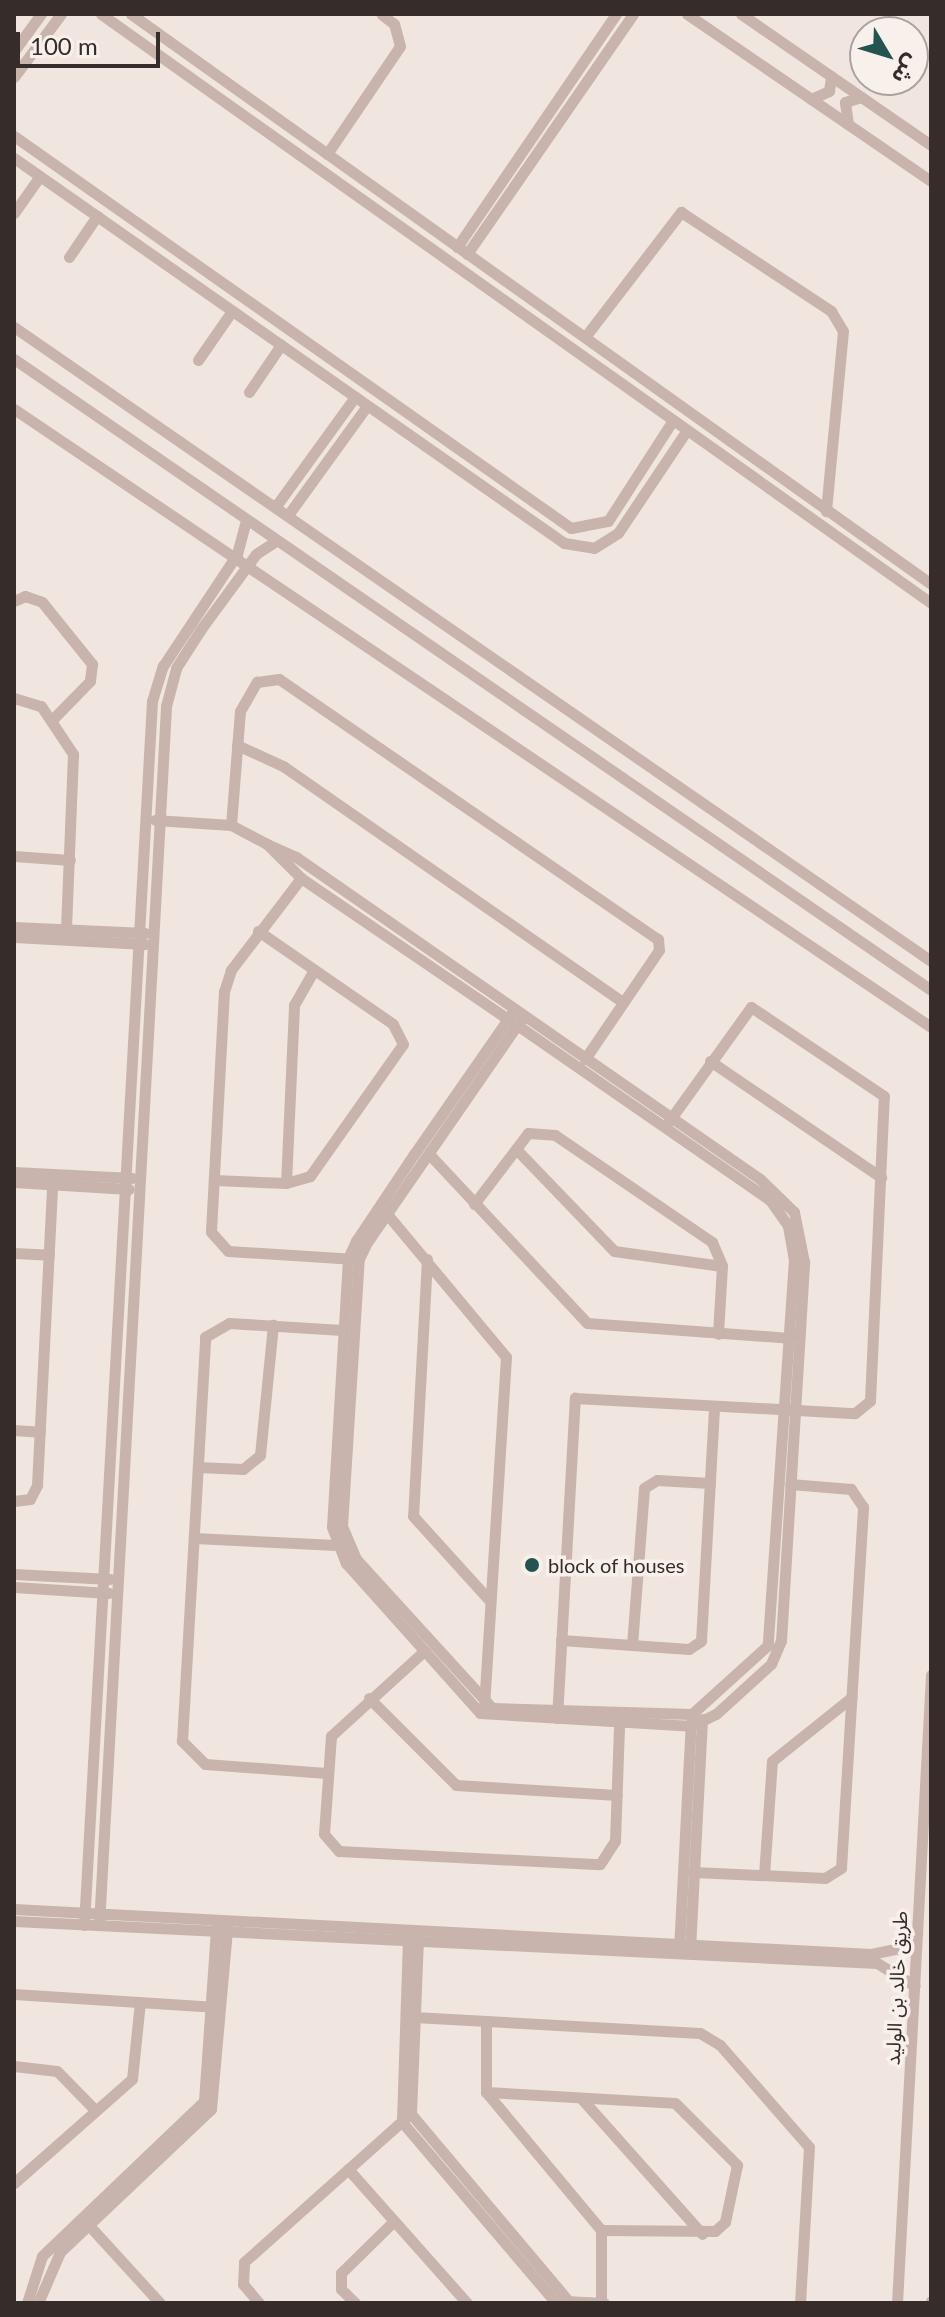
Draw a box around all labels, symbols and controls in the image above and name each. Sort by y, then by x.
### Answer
scale bar [20,16,164,66]
north arrow [849,16,929,96]
text: 100 m [30,31,98,60]
text: ش [887,50,927,90]
place label: block of houses [548,1553,685,1577]
marker: block of houses [523,1556,541,1574]
street label: طريق خالد بن الوليد [880,1910,912,2066]

